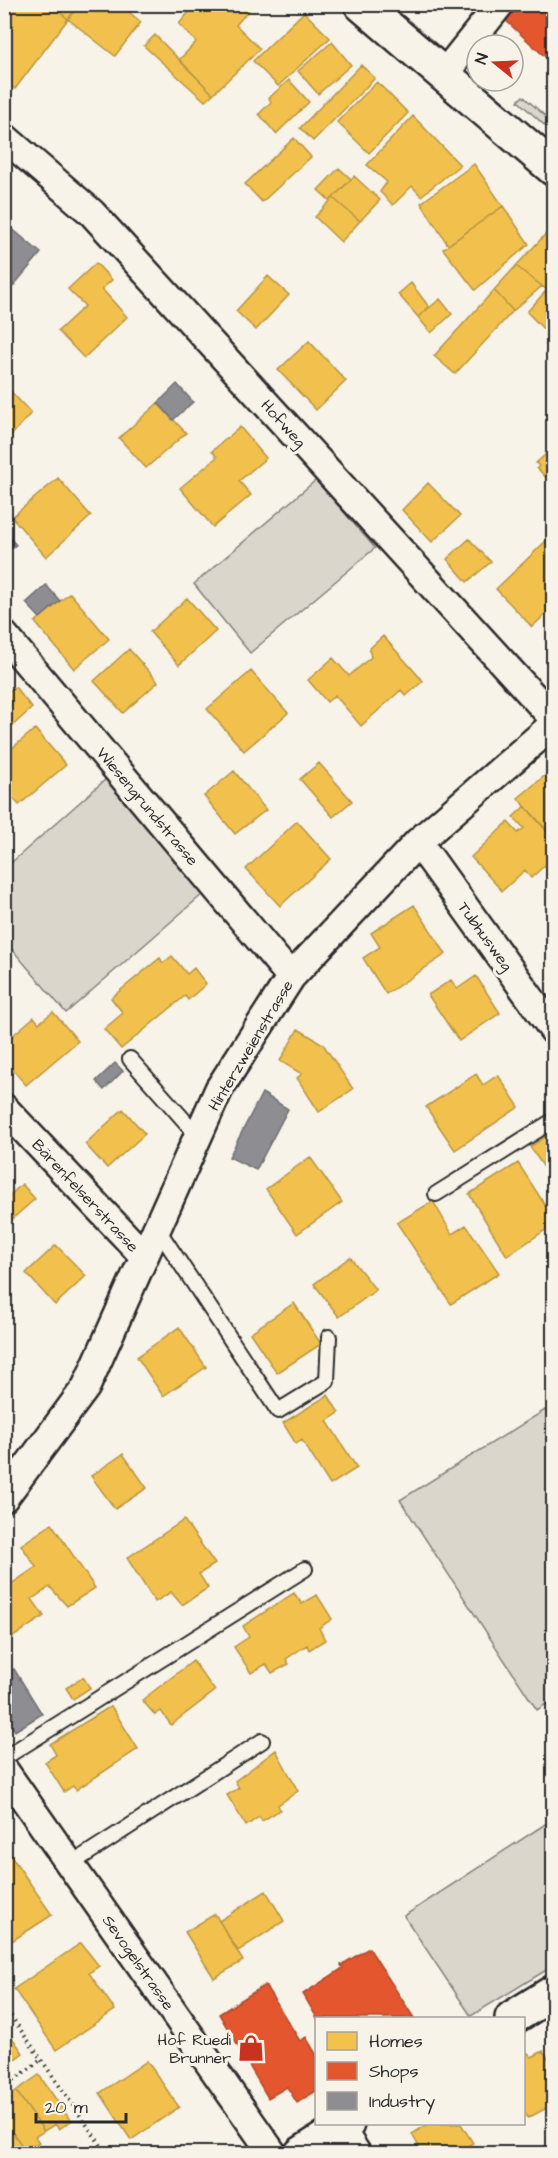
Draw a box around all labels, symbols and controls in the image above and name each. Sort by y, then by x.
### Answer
north arrow [465,33,525,93]
text: N [470,51,494,67]
street label: Hofweg [255,395,311,453]
street label: Wiesengrundstrasse [90,743,204,871]
street label: Tubhusweg [452,897,518,976]
street label: Hinterzweienstrasse [203,976,299,1115]
street label: Bärenfelserstrasse [27,1134,144,1257]
street label: Sevogelstrasse [96,1910,179,2016]
legend [315,2017,525,2125]
place label: Hof Ruedi Brunner [158,2029,232,2069]
text: Homes [369,2029,423,2054]
shop icon: Hof Ruedi Brunner [236,2033,266,2063]
text: Shops [369,2059,419,2084]
scale bar [36,2086,126,2124]
text: Industry [369,2089,435,2115]
text: 20 m [45,2095,88,2120]

